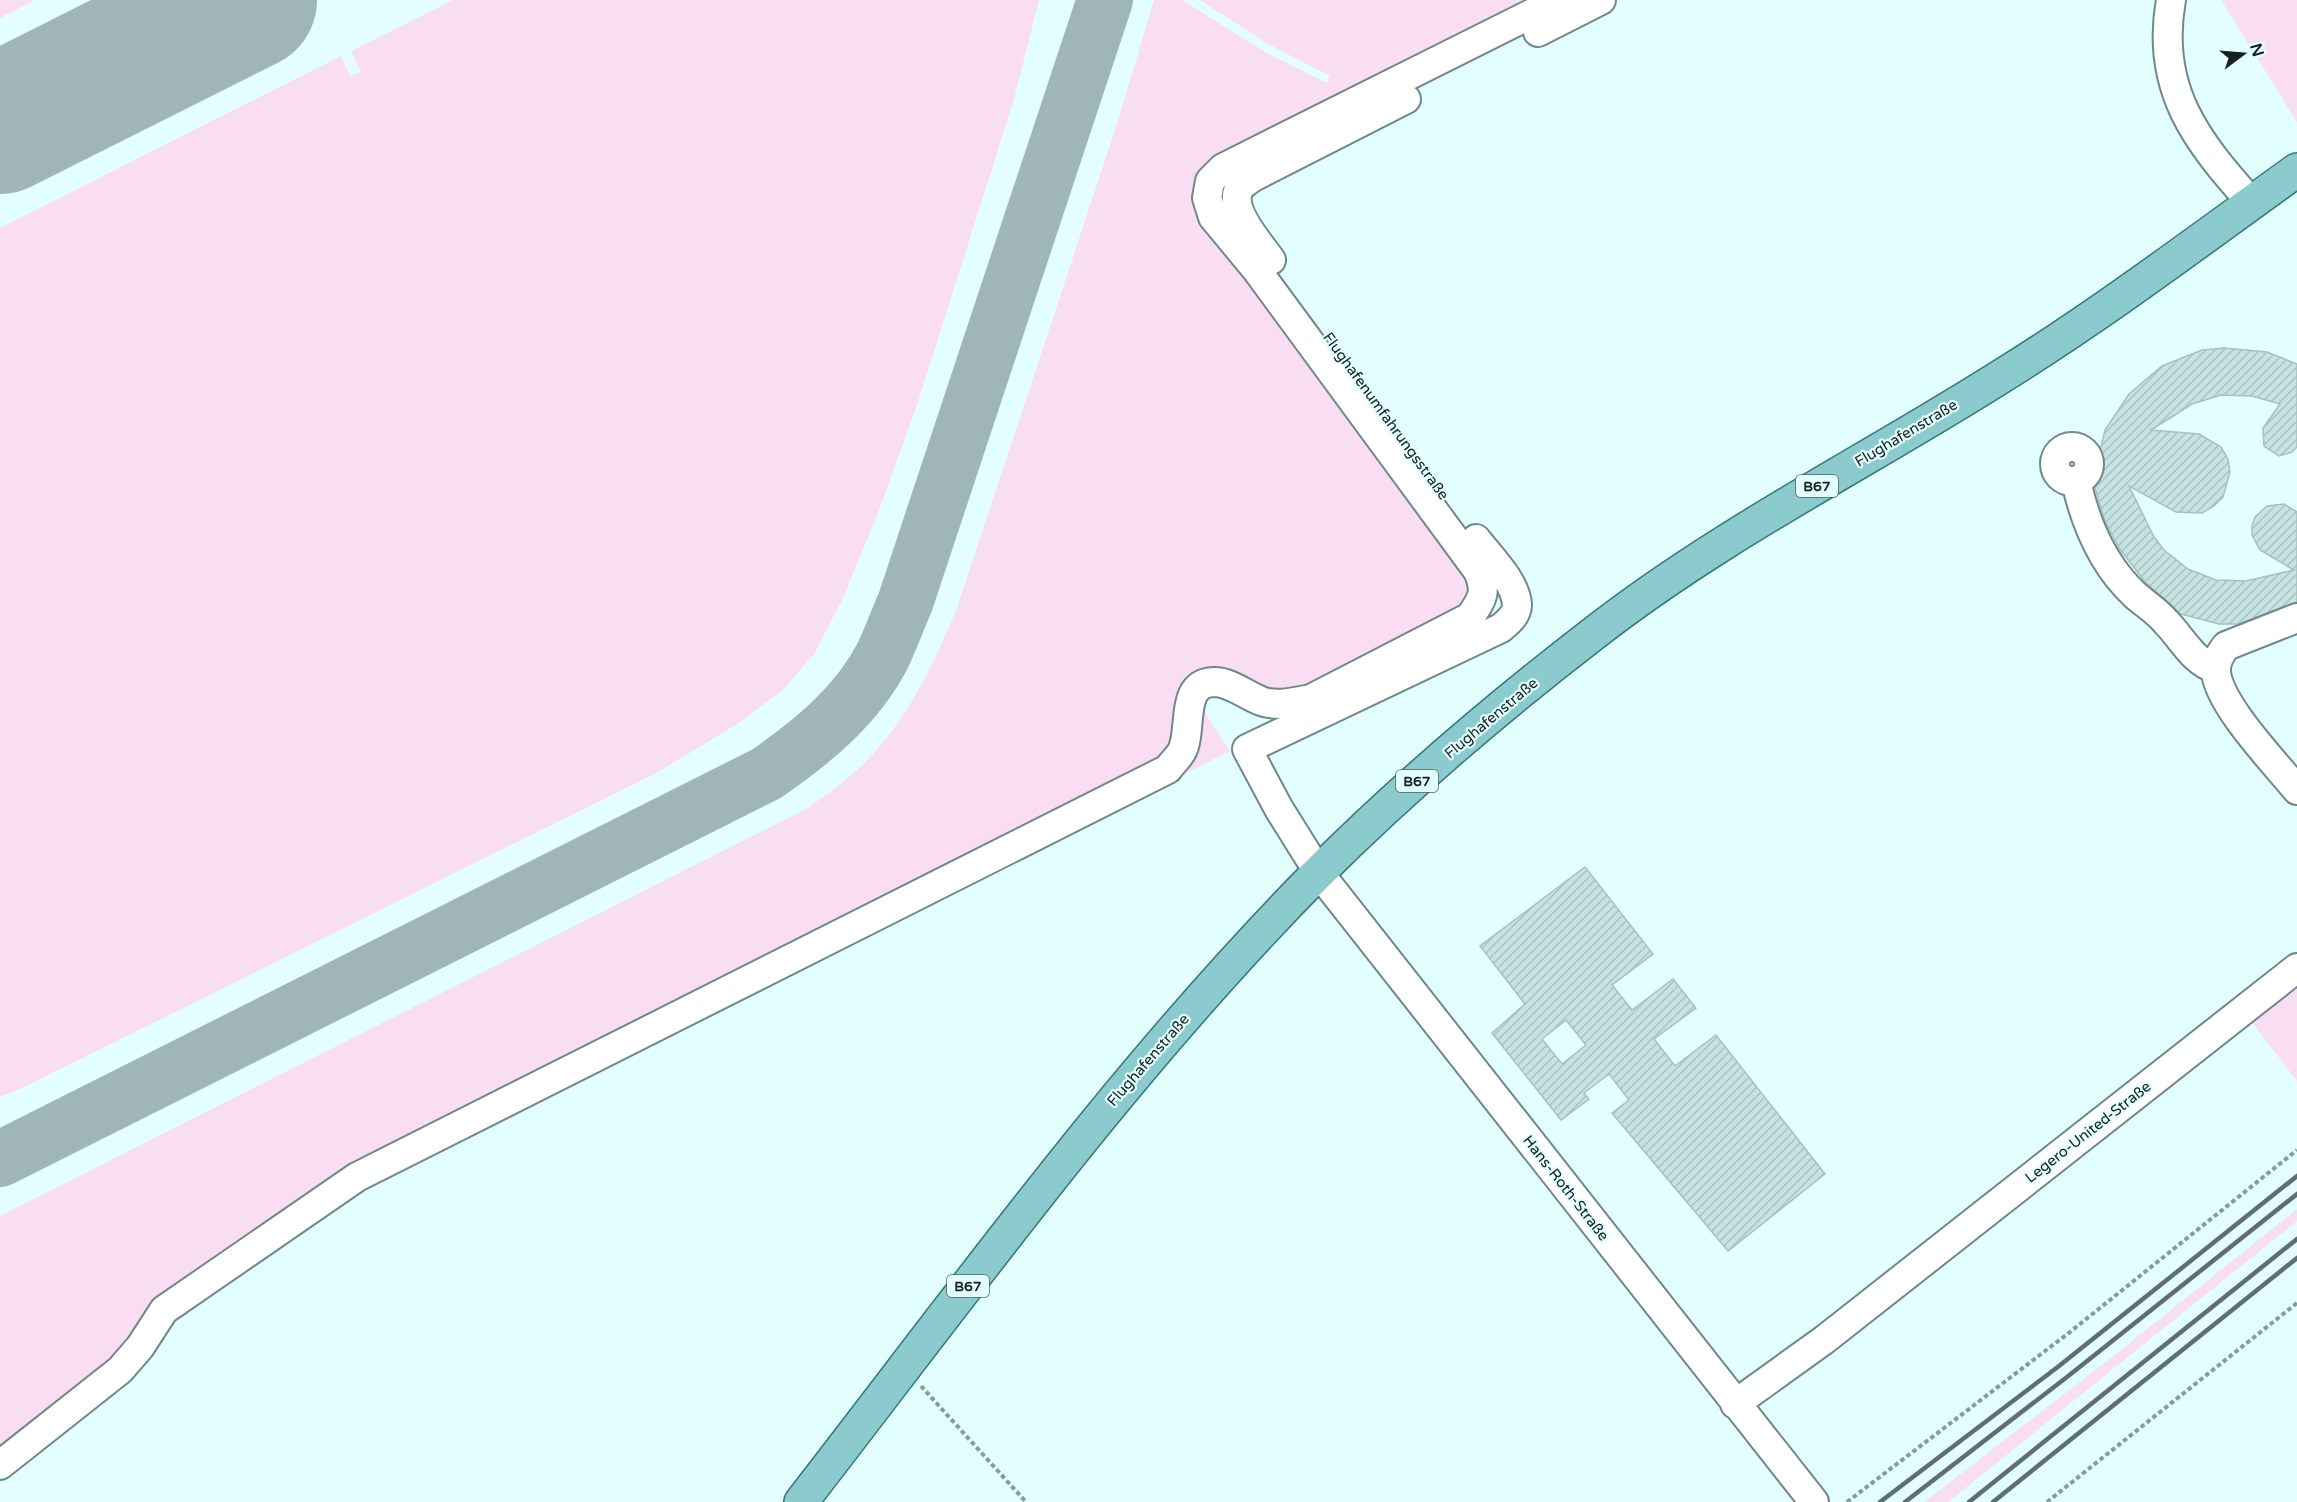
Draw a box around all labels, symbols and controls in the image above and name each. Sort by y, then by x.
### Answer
north arrow [2213,24,2273,84]
text: N [2245,41,2268,59]
street label: Flughafenumfahrungsstraße [1319,329,1453,503]
street label: Flughafenstraße [1852,395,1960,471]
road number: B67 [1796,475,1838,497]
street label: Flughafenstraße [1441,674,1541,762]
road number: B67 [1396,770,1438,792]
street label: Flughafenstraße [1103,1010,1193,1110]
street label: Legero-United-Straße [2021,1077,2155,1187]
street label: Hans-Roth-Straße [1519,1132,1613,1244]
road number: B67 [947,1275,989,1297]

